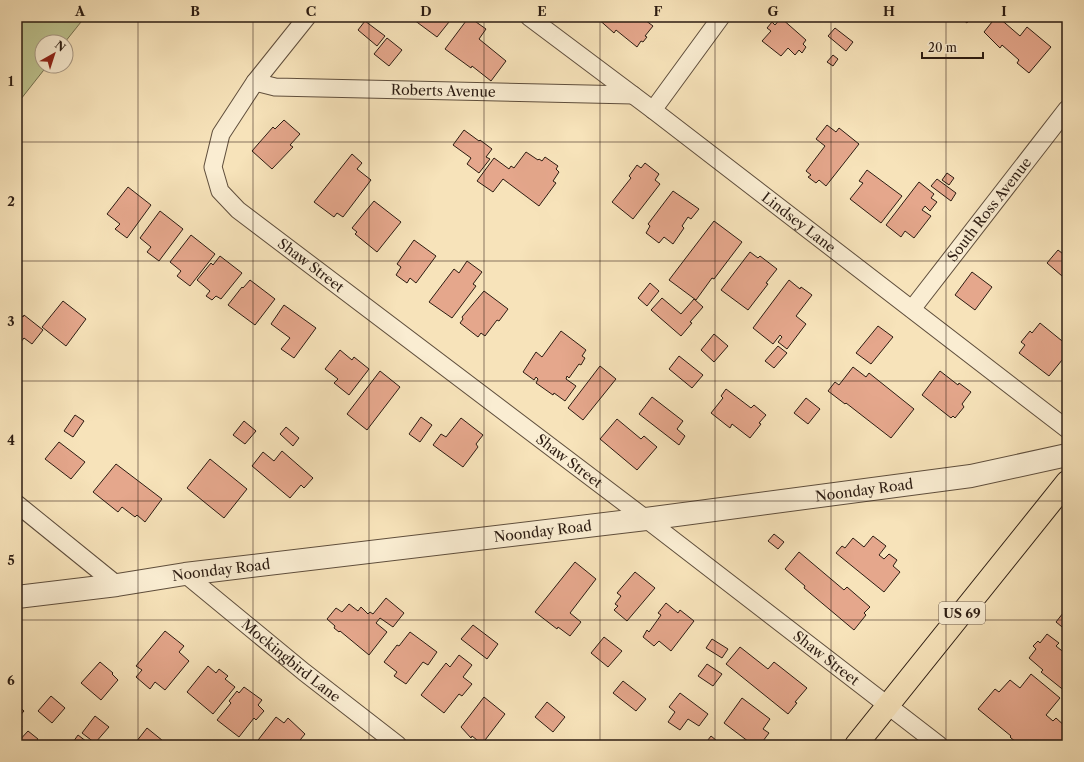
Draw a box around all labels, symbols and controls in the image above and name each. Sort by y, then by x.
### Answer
text: A [74,3,86,19]
text: B [190,3,200,19]
text: C [306,3,316,19]
text: D [420,3,432,19]
text: E [537,3,547,19]
text: F [654,3,663,19]
text: G [767,3,779,19]
text: H [883,3,895,19]
text: I [1001,3,1007,19]
north arrow [34,34,74,74]
scale bar [922,34,983,60]
text: N [52,38,69,55]
text: 20 m [928,40,957,55]
text: 1 [8,73,14,89]
street label: Roberts Avenue [391,81,496,101]
street label: South Ross Avenue [943,154,1035,265]
street label: Lindsey Lane [758,188,839,257]
text: 2 [7,193,15,209]
street label: Shaw Street [274,234,348,296]
text: 3 [7,313,15,329]
street label: Shaw Street [532,430,606,492]
text: 4 [7,432,15,448]
street label: Noonday Road [814,475,915,506]
street label: Noonday Road [493,516,593,546]
text: 5 [7,552,15,568]
street label: Noonday Road [171,555,272,585]
road number: US 69 [939,602,985,624]
street label: Mockingbird Lane [238,615,344,706]
street label: Shaw Street [790,627,863,689]
text: 6 [7,672,15,688]

